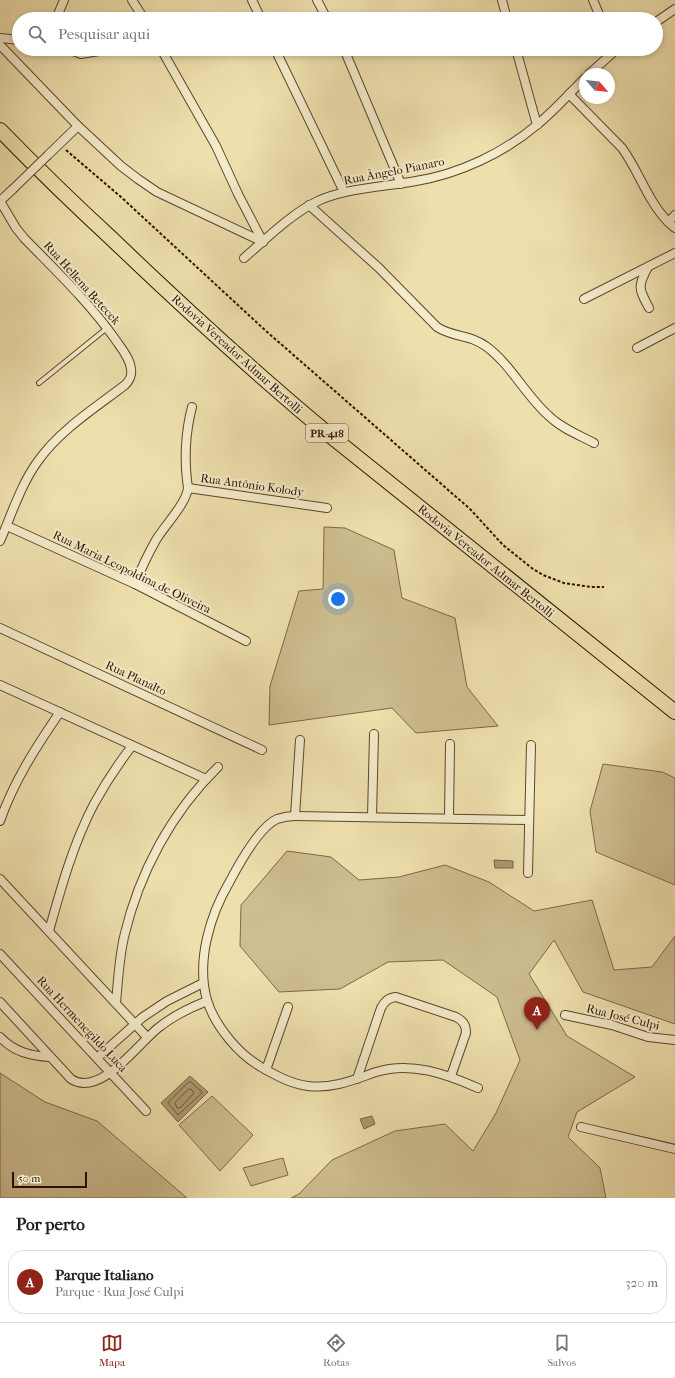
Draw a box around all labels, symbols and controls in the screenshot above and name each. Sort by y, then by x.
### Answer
search box [12,12,663,56]
icon: search [26,23,48,45]
text: Pesquisar aqui [58,25,150,43]
north arrow [579,68,615,104]
street label: Rua Ângelo Pianaro [342,153,446,188]
street label: Rua Hellena Betecek [41,238,124,328]
street label: Rodovia Vereador Admar Bertolli [169,291,306,417]
road number: PR-418 [306,424,348,442]
street label: Rua Antônio Kolody [200,471,305,499]
street label: Rodovia Vereador Admar Bertolli [415,502,557,621]
street label: Rua Maria Leopoldina de Oliveira [51,528,214,617]
your location [328,589,348,609]
street label: Rua Planalto [103,658,169,698]
street label: Rua Hermenegildo Luca [34,973,130,1075]
pin: A [524,997,550,1030]
street label: Rua José Culpi [585,1001,661,1033]
scale bar [12,1170,87,1189]
text: 50 m [18,1172,40,1185]
text: Por perto [16,1214,85,1234]
text: Parque Italiano [55,1266,154,1284]
text: A [26,1275,34,1290]
text: 320 m [625,1275,658,1290]
text: Parque · Rua José Culpi [55,1284,184,1299]
tab: Mapa [99,1332,125,1369]
tab: Rotas [323,1332,350,1369]
tab: Salvos [547,1332,576,1369]

